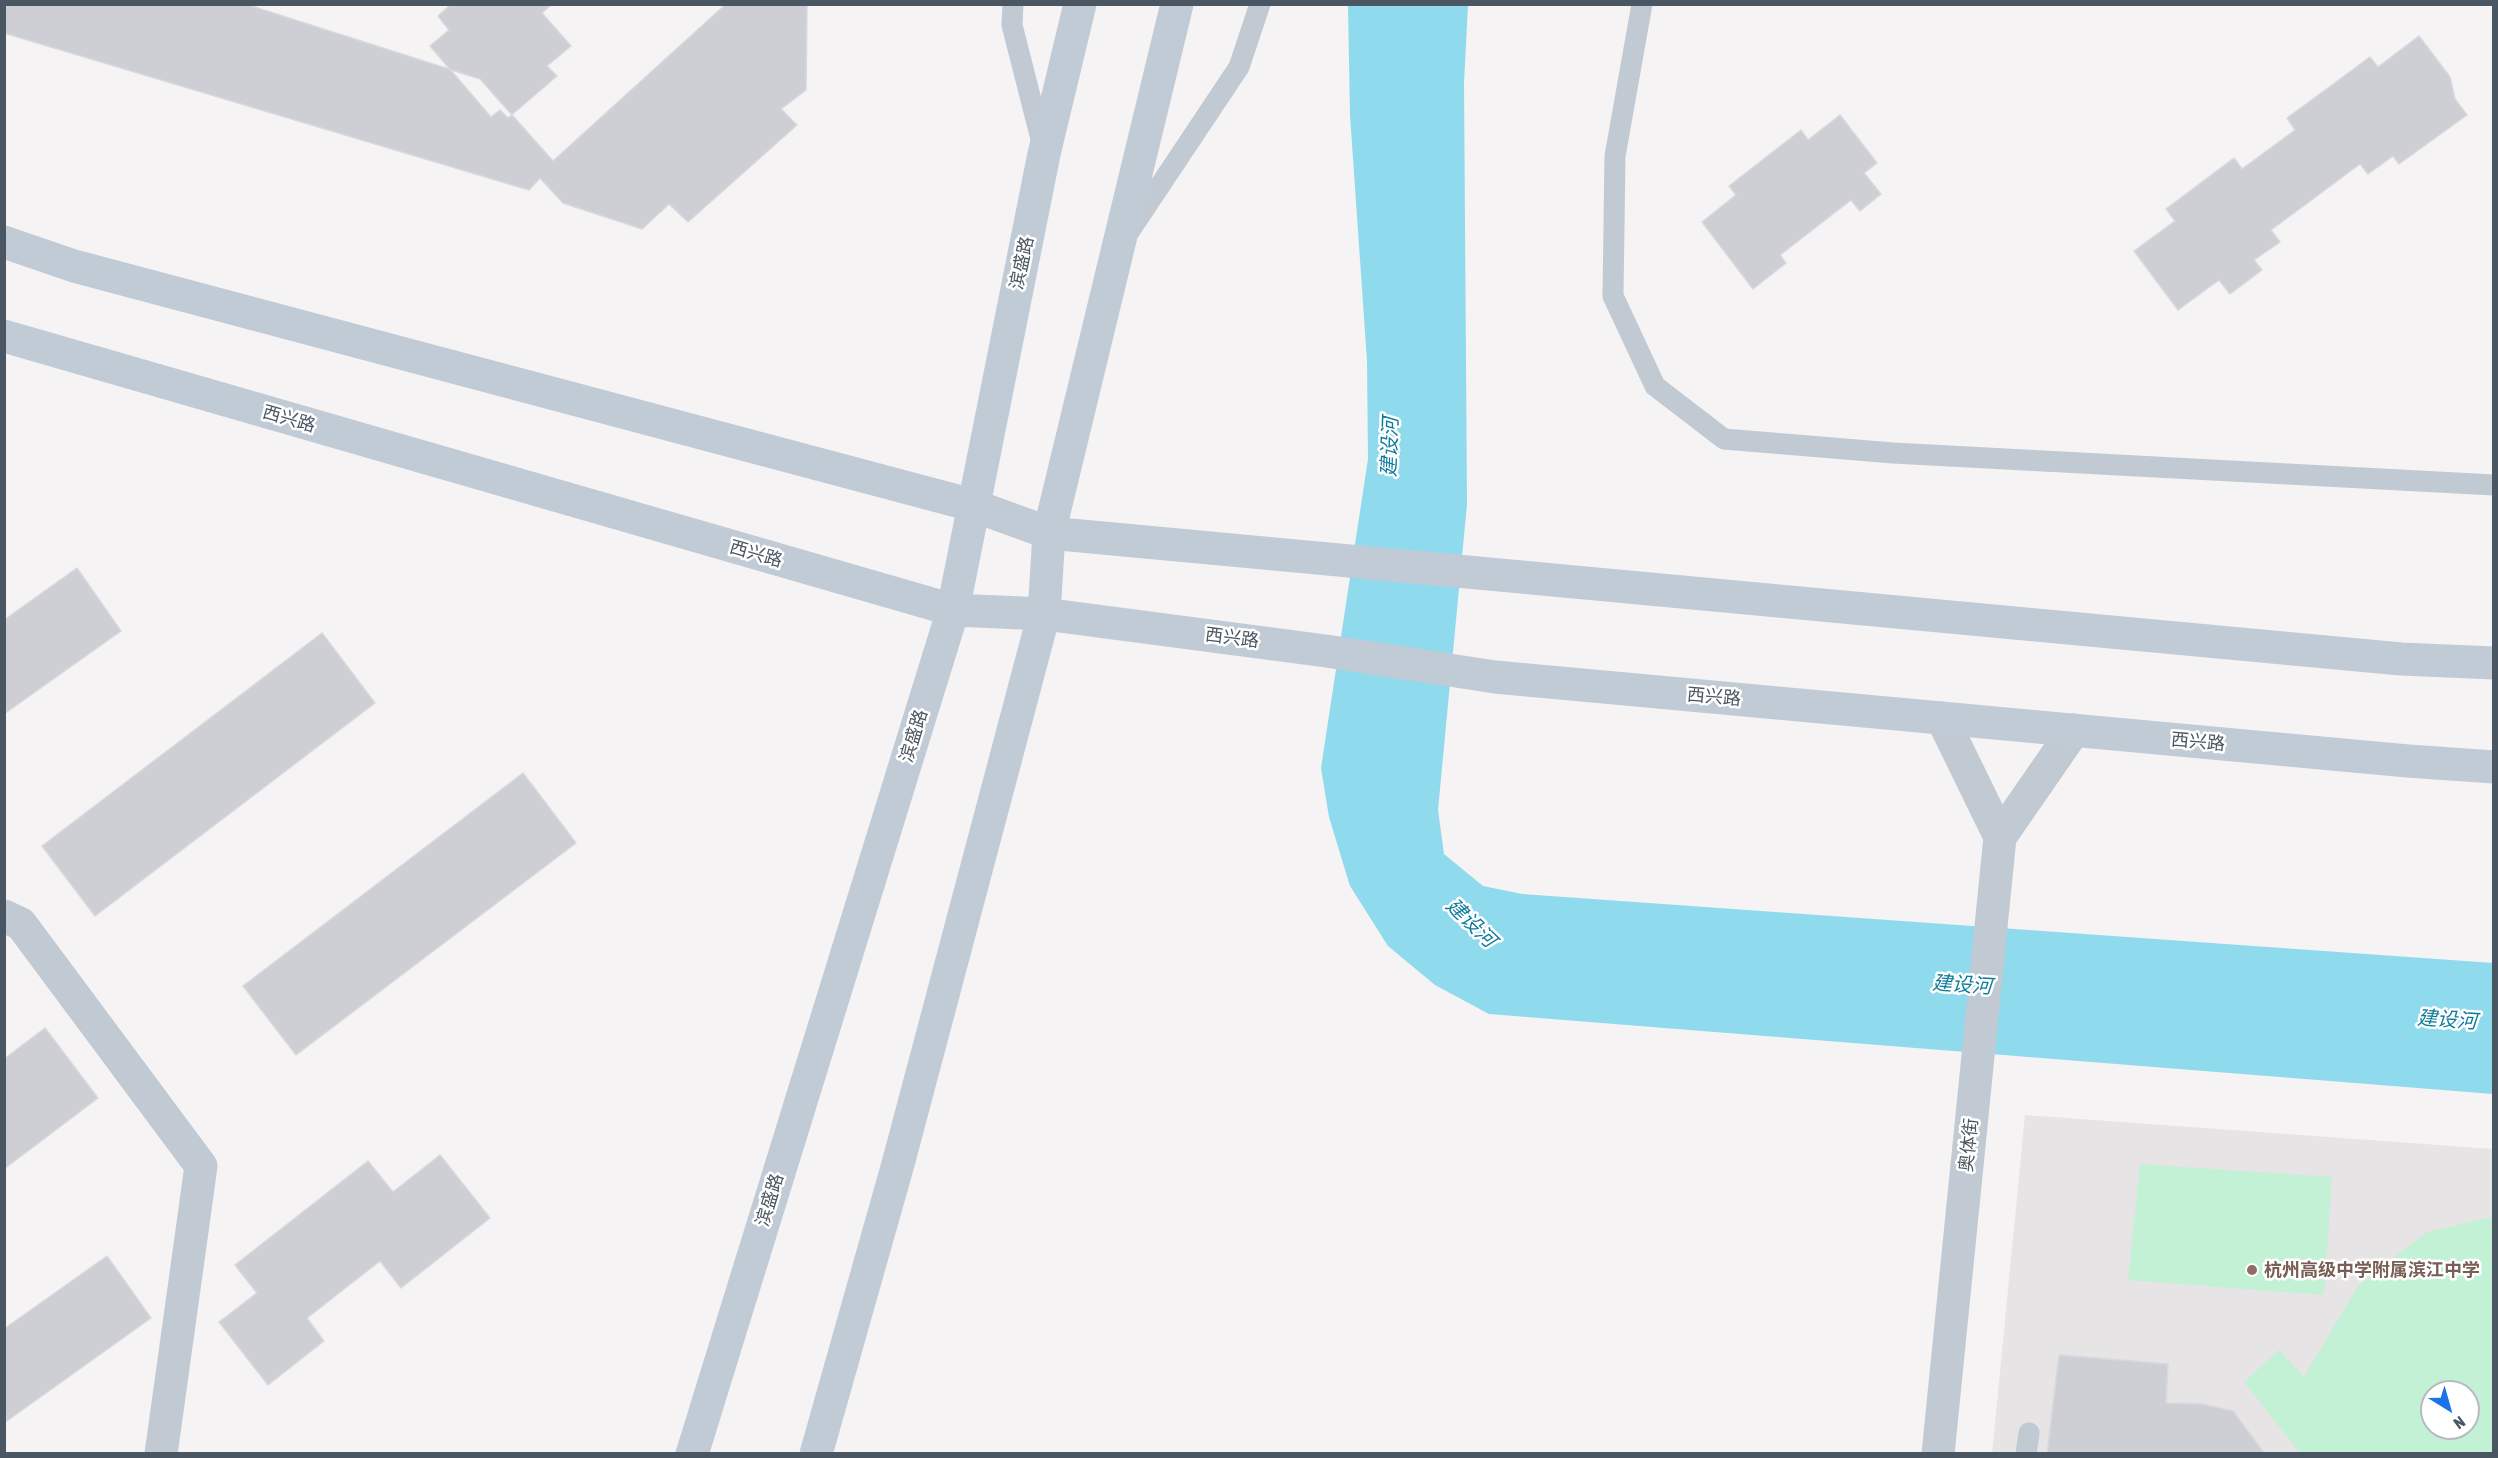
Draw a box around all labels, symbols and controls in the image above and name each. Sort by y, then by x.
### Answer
street label: 滨盛路 [1006,234,1038,292]
street label: 西兴路 [260,401,318,437]
water label: 建设河 [1377,417,1403,477]
street label: 西兴路 [727,536,785,572]
street label: 西兴路 [1204,624,1260,652]
street label: 西兴路 [1686,684,1742,710]
street label: 滨盛路 [896,707,932,765]
street label: 西兴路 [2170,729,2226,755]
water label: 建设河 [1441,894,1501,952]
water label: 建设河 [1931,971,1993,999]
water label: 建设河 [2416,1006,2478,1034]
street label: 奥体街 [1955,1117,1983,1173]
street label: 滨盛路 [752,1171,788,1229]
place label: 杭州高级中学附属滨江中学 [2264,1259,2480,1281]
marker: 杭州高级中学附属滨江中学 [2245,1263,2259,1277]
north arrow [2420,1380,2480,1440]
text: N [2450,1413,2469,1433]

